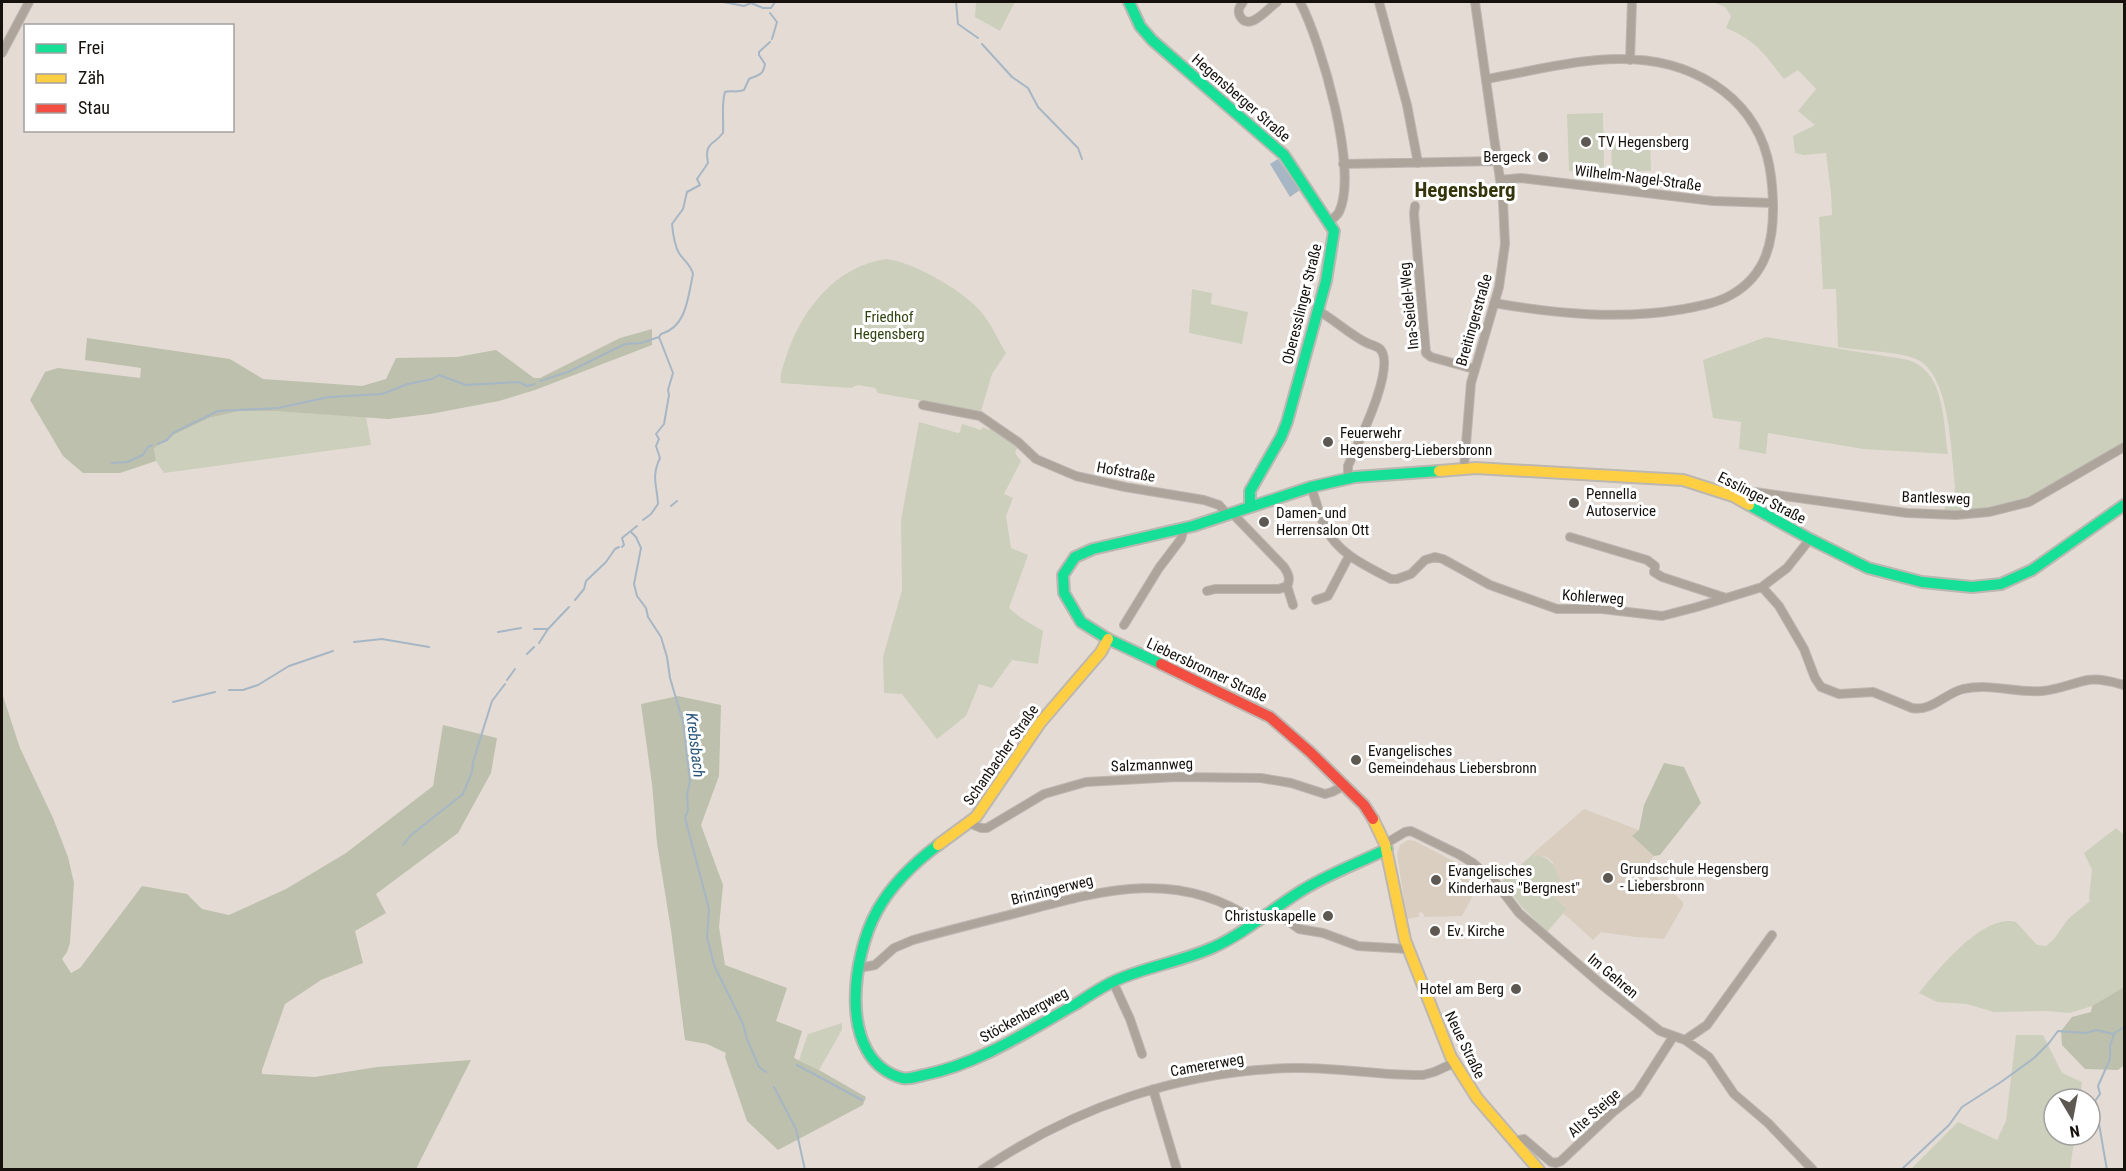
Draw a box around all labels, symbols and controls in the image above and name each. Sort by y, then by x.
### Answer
legend [24,24,234,132]
text: Frei [78,37,104,58]
street label: Hegensberger Straße [1188,50,1294,146]
text: Zäh [78,67,105,88]
text: Stau [78,97,110,118]
place label: TV Hegensberg [1598,133,1689,151]
marker: TV Hegensberg [1579,135,1593,149]
place label: Bergeck [1483,148,1531,166]
marker: Bergeck [1536,150,1550,164]
street label: Wilhelm-Nagel-Straße [1574,161,1702,195]
district label: Hegensberg [1414,178,1516,202]
street label: Oberesslinger Straße [1278,242,1326,366]
street label: Ina-Seidel-Weg [1395,262,1423,350]
street label: Breitingerstraße [1452,272,1496,368]
park label: Friedhof Hegensberg [853,308,925,343]
place label: Feuerwehr Hegensberg-Liebersbronn [1340,424,1492,459]
marker: Feuerwehr Hegensberg-Liebersbronn [1321,435,1335,449]
street label: Hofstraße [1095,458,1157,486]
street label: Esslinger Straße [1715,468,1809,528]
place label: Pennella Autoservice [1586,485,1656,520]
street label: Bantlesweg [1901,488,1971,508]
marker: Pennella Autoservice [1567,496,1581,510]
place label: Damen- und Herrensalon Ott [1276,504,1369,539]
marker: Damen- und Herrensalon Ott [1257,515,1271,529]
street label: Kohlerweg [1561,586,1625,608]
street label: Liebersbronner Straße [1144,634,1270,706]
street label: Schanbacher Straße [960,701,1042,809]
water label: Krebsbach [682,712,709,778]
place label: Evangelisches Gemeindehaus Liebersbronn [1368,742,1537,777]
marker: Evangelisches Gemeindehaus Liebersbronn [1349,753,1363,767]
street label: Salzmannweg [1111,755,1193,775]
place label: Grundschule Hegensberg - Liebersbronn [1620,860,1769,895]
place label: Evangelisches Kinderhaus "Bergnest" [1448,862,1580,897]
street label: Brinzingerweg [1009,871,1095,909]
marker: Grundschule Hegensberg - Liebersbronn [1601,871,1615,885]
marker: Evangelisches Kinderhaus "Bergnest" [1429,873,1443,887]
place label: Christuskapelle [1225,907,1316,925]
marker: Christuskapelle [1321,909,1335,923]
place label: Ev. Kirche [1447,922,1505,940]
marker: Ev. Kirche [1428,924,1442,938]
street label: Im Gehren [1584,950,1642,1002]
place label: Hotel am Berg [1420,980,1504,998]
marker: Hotel am Berg [1509,982,1523,996]
street label: Stöckenbergweg [977,983,1071,1047]
street label: Neue Straße [1441,1008,1489,1082]
street label: Camererweg [1169,1050,1245,1080]
street label: Alte Steige [1564,1085,1624,1141]
north arrow [2042,1087,2102,1147]
text: N [2068,1121,2081,1141]

